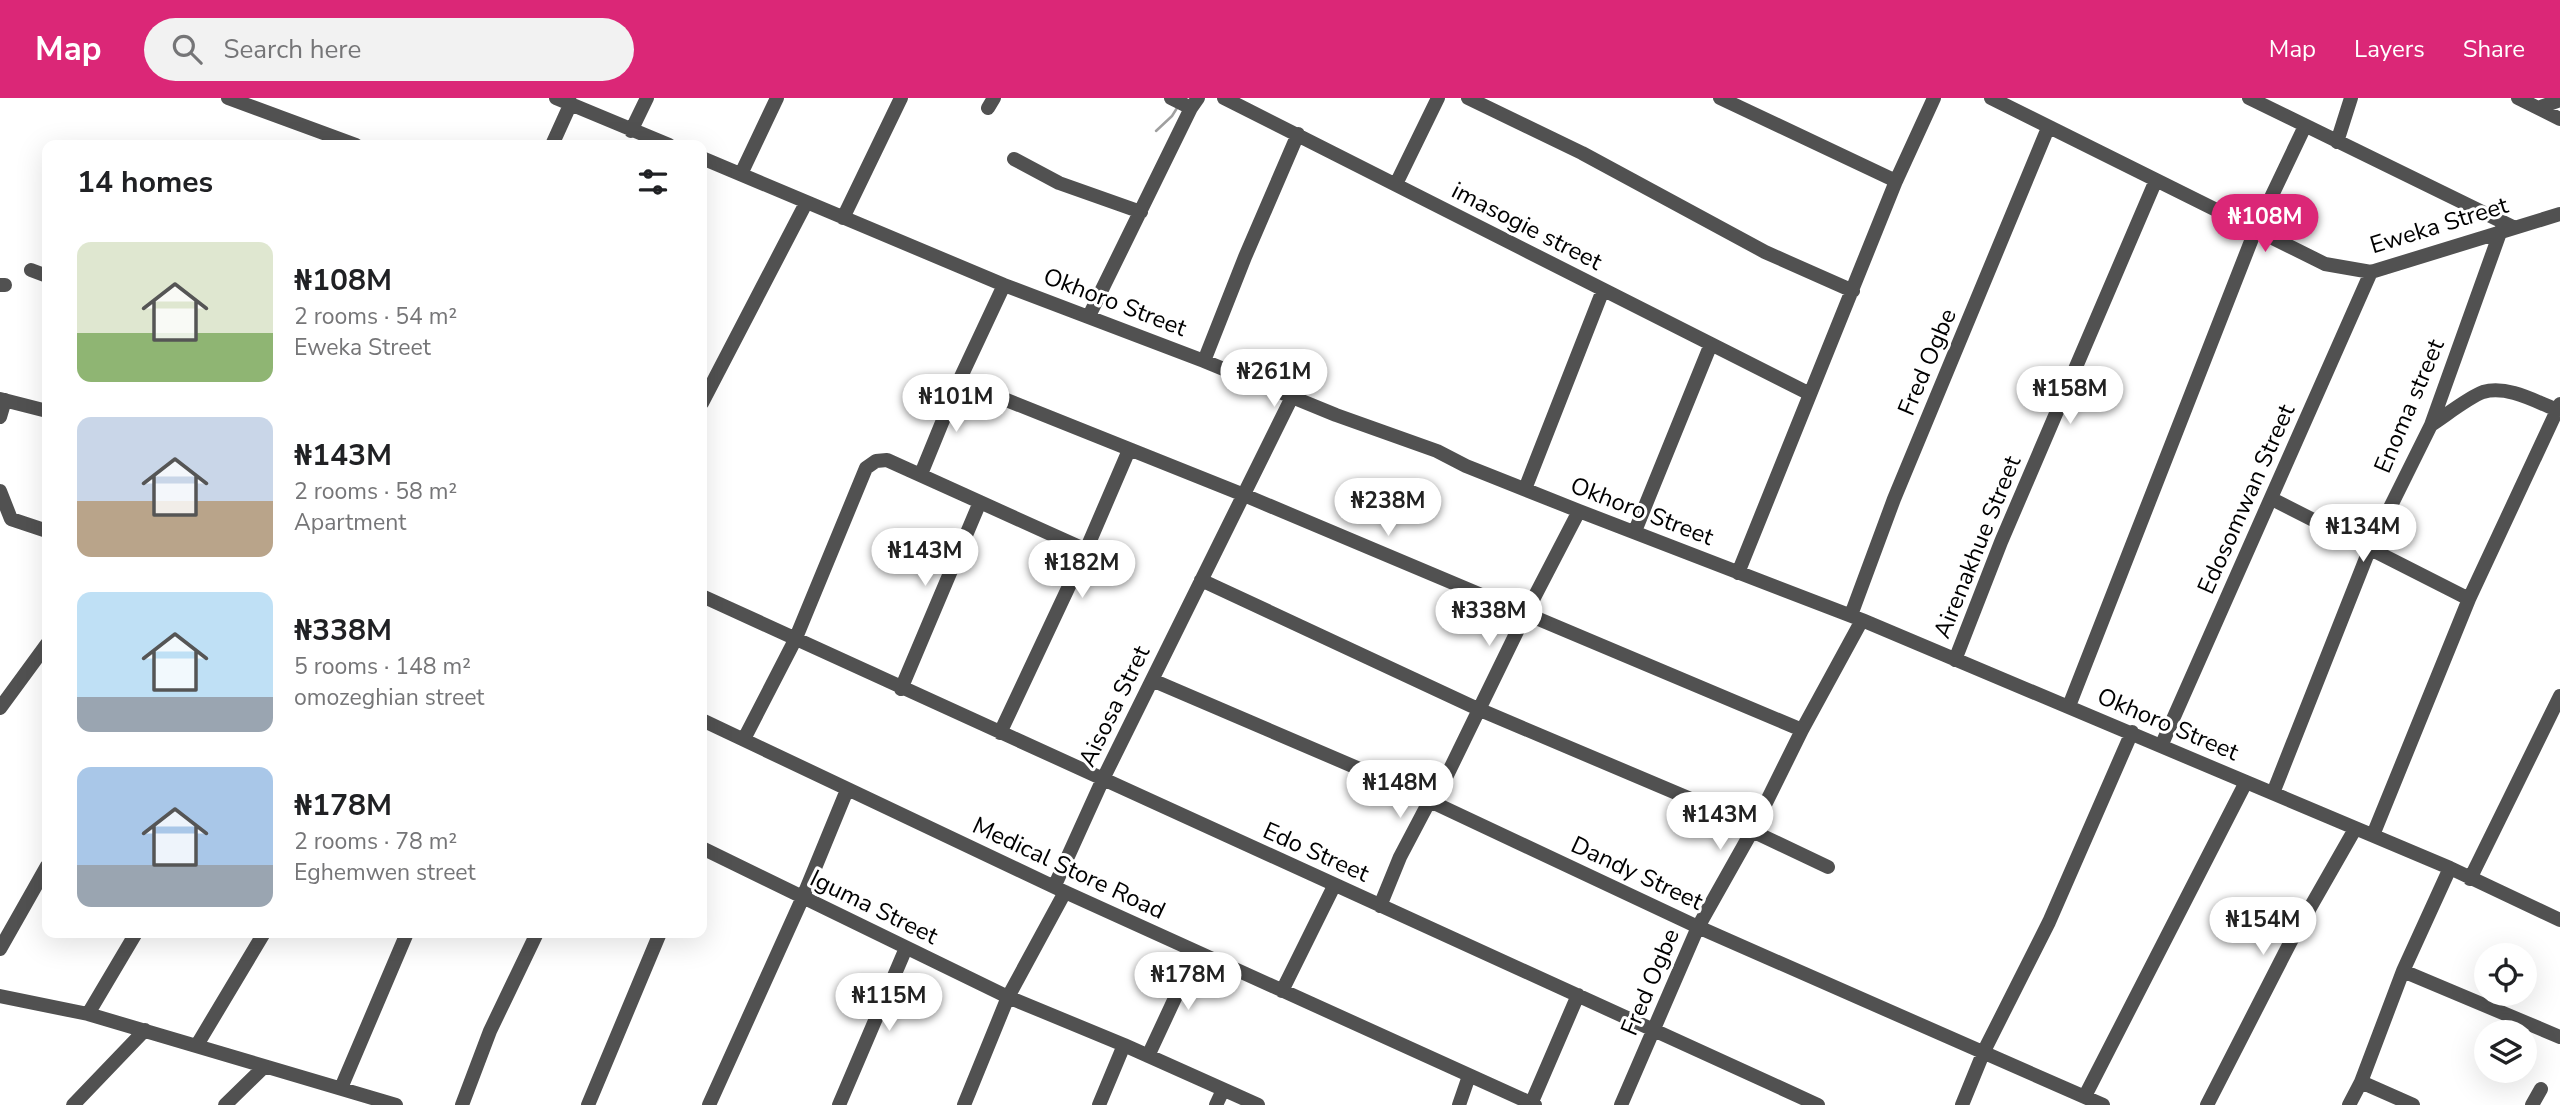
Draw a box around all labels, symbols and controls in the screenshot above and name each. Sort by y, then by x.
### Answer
search box [144,18,634,81]
text: Map [35,27,102,72]
icon: search [168,30,206,68]
text: Search here [224,32,361,67]
text: Map [2269,33,2316,65]
text: Layers [2354,33,2425,65]
text: Share [2463,33,2525,65]
text: 14 homes [77,162,213,203]
icon: filters [634,163,672,201]
street label: imasogie street [1446,174,1608,278]
street label: Eweka Street [2366,189,2513,261]
pin: ₦108M [2216,194,2314,254]
text: ₦108M [2227,201,2303,232]
text: ₦108M [294,260,392,301]
street label: Okhoro Street [1039,260,1192,344]
icon: home [133,270,217,354]
text: 2 rooms · 54 m² [294,301,457,332]
street label: Fred Ogbe [1890,304,1964,420]
text: Eweka Street [294,332,431,363]
street label: Enoma street [2366,334,2452,478]
pin: ₦261M [1225,350,1323,409]
text: ₦261M [1236,356,1312,387]
pin: ₦158M [2021,366,2119,426]
text: ₦158M [2032,373,2108,404]
pin: ₦101M [907,374,1005,434]
text: ₦101M [918,381,994,412]
street label: Edosomwan Street [2190,399,2302,599]
text: ₦143M [294,435,392,476]
icon: home [133,445,217,529]
street label: Airenakhue Street [1926,450,2028,643]
street label: Okhoro Street [1566,469,1719,553]
text: 2 rooms · 58 m² [294,476,457,507]
pin: ₦238M [1339,478,1437,538]
text: ₦238M [1350,485,1426,516]
pin: ₦134M [2314,504,2412,564]
text: Apartment [294,507,406,538]
text: ₦134M [2325,511,2401,542]
pin: ₦143M [876,528,974,588]
text: ₦143M [887,535,963,566]
pin: ₦182M [1033,540,1131,600]
text: ₦182M [1044,547,1120,578]
pin: ₦338M [1440,588,1538,648]
text: ₦338M [1451,595,1527,626]
text: ₦338M [294,610,392,651]
icon: home [133,620,217,704]
street label: Aisosa Stret [1071,640,1157,772]
text: 5 rooms · 148 m² [294,651,471,682]
street label: Okhoro Street [2092,680,2244,768]
text: omozeghian street [294,682,484,713]
pin: ₦148M [1351,760,1449,820]
text: ₦148M [1362,767,1438,798]
text: ₦178M [294,785,392,826]
pin: ₦143M [1671,792,1769,852]
icon: home [133,795,217,879]
text: ₦143M [1682,799,1758,830]
street label: Medical Store Road [967,809,1171,927]
street label: Edo Street [1258,814,1375,890]
text: 2 rooms · 78 m² [294,826,457,857]
street label: Dandy Street [1566,828,1709,918]
text: Eghemwen street [294,857,476,888]
street label: Iguma Street [805,862,944,952]
pin: ₦154M [2214,898,2312,957]
text: ₦154M [2225,904,2301,935]
street label: Fred Ogbe [1613,924,1687,1040]
map controls [2474,943,2537,1083]
button: locate [2474,943,2537,1006]
pin: ₦178M [1139,953,1237,1012]
text: ₦178M [1150,959,1226,990]
pin: ₦115M [840,974,938,1033]
text: ₦115M [851,980,927,1011]
button: layers [2474,1020,2537,1083]

